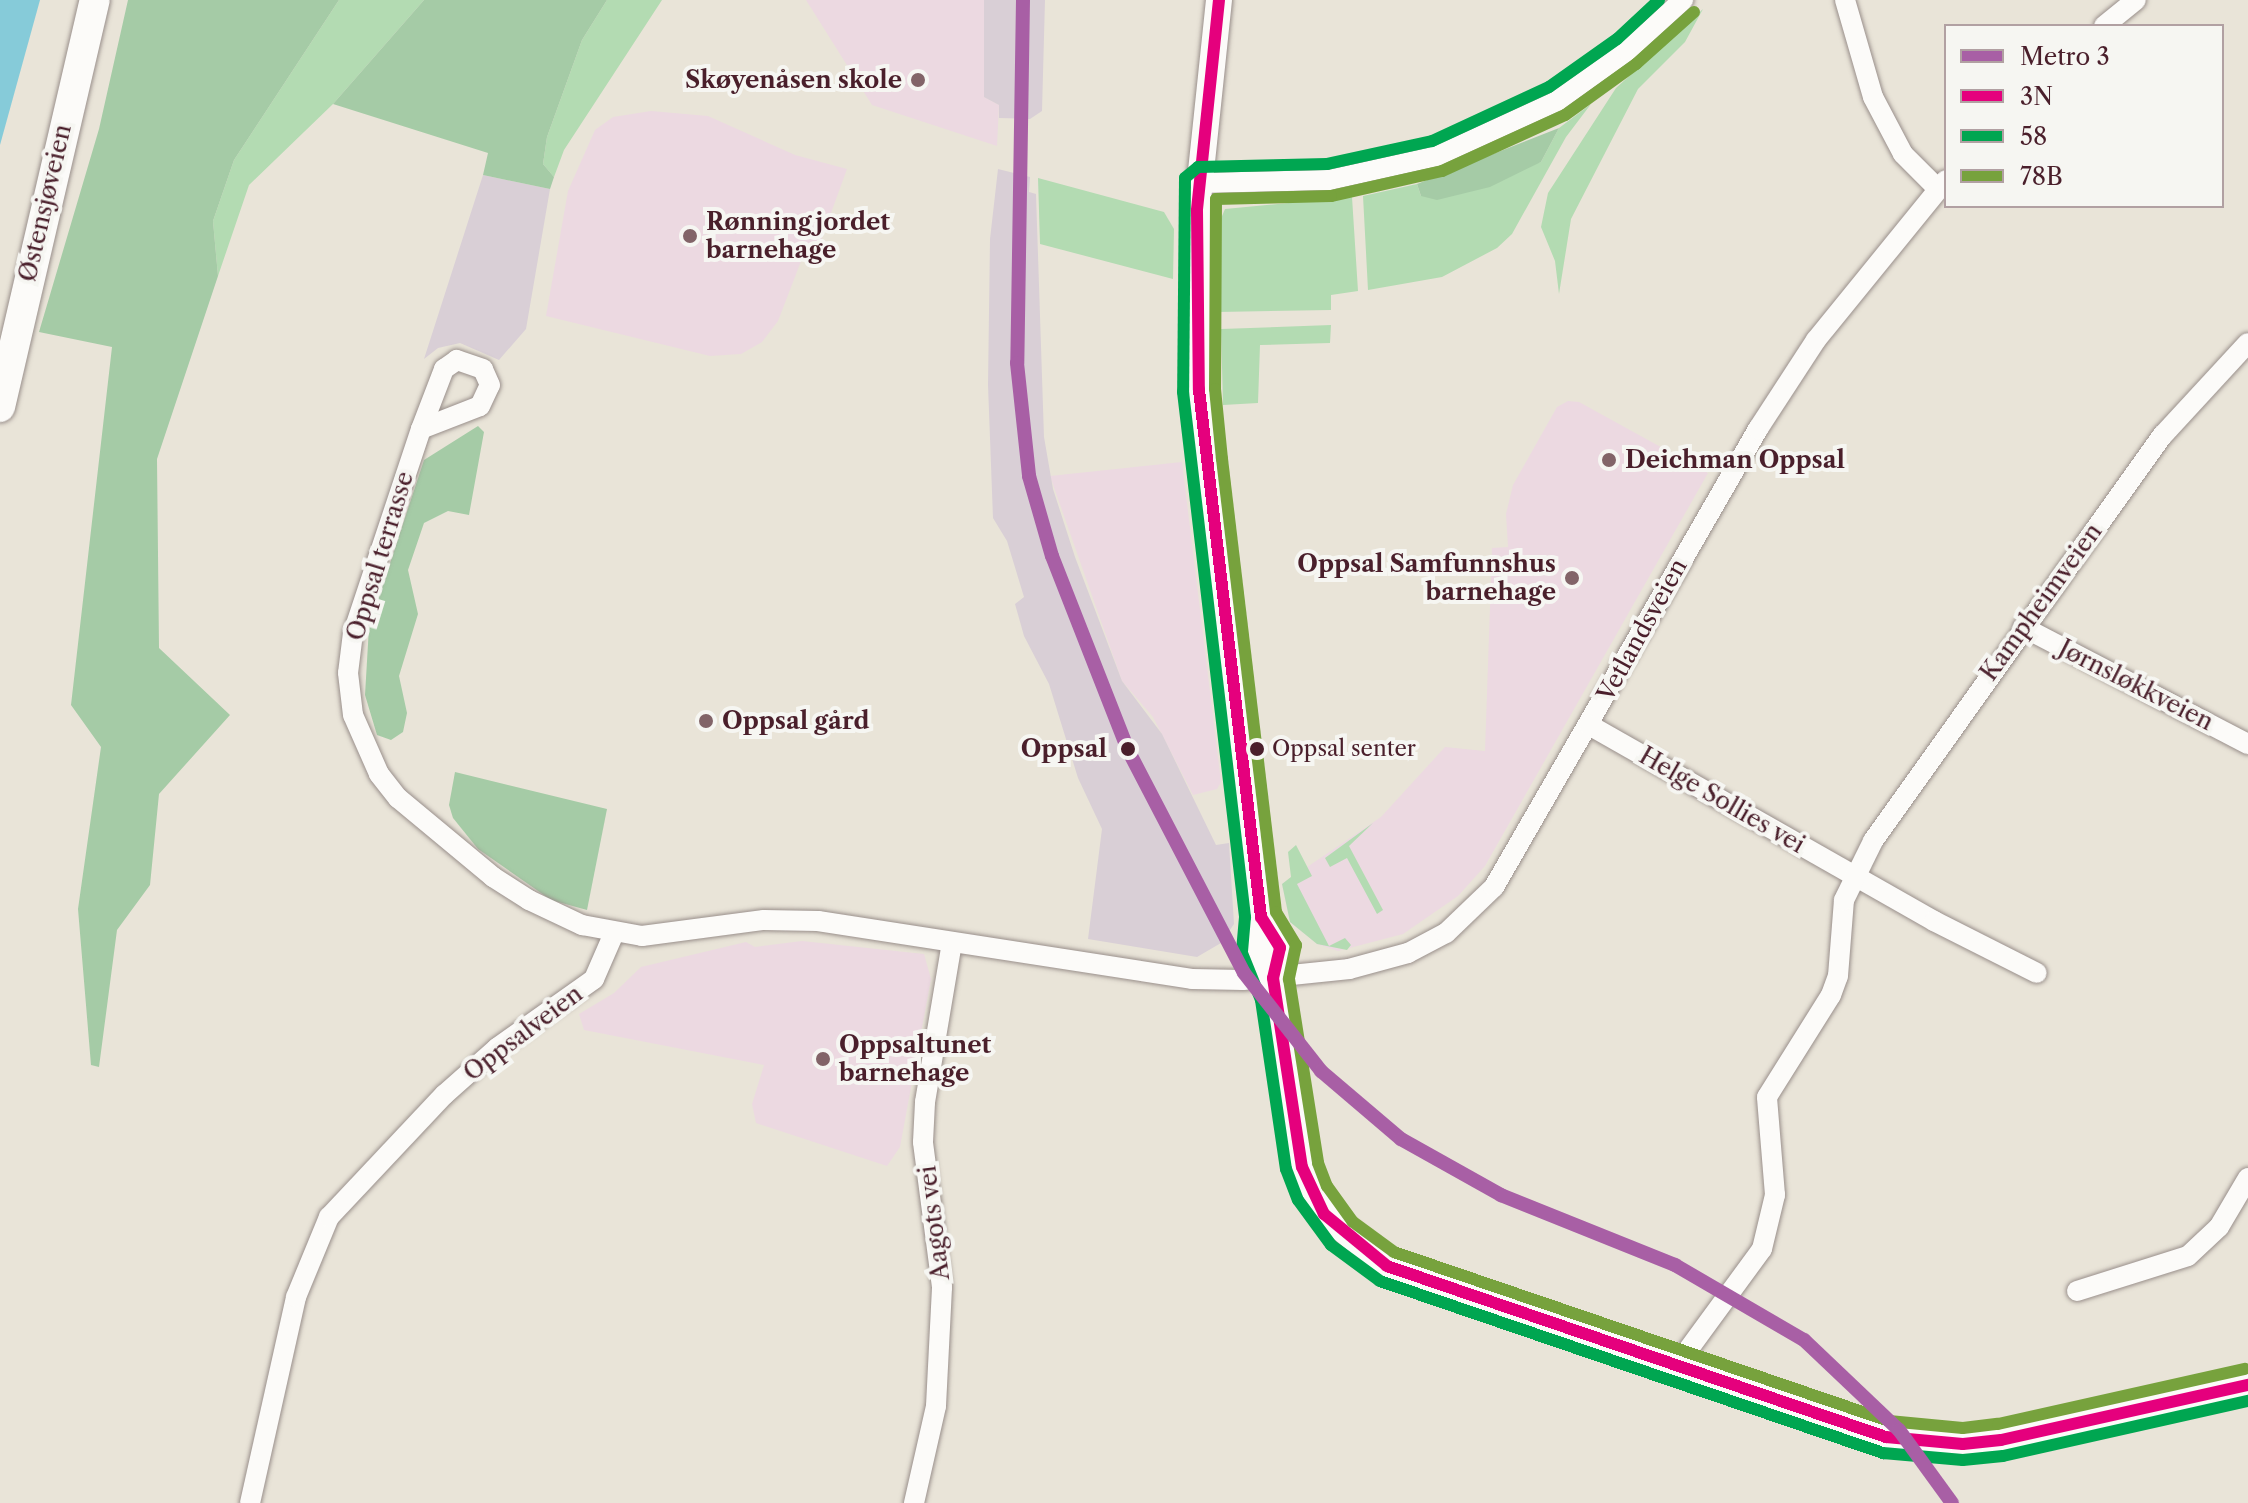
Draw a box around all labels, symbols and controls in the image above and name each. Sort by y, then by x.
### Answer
legend [1944,24,2224,208]
text: Metro 3 [2020,42,2110,71]
place label: Skøyenåsen skole [685,66,902,94]
marker: Skøyenåsen skole [909,71,927,89]
text: 3N [2020,82,2053,111]
street label: Østensjøveien [13,122,77,284]
text: 58 [2020,122,2047,151]
text: 78B [2020,162,2063,191]
place label: Rønningjordet barnehage [706,208,890,264]
marker: Rønningjordet barnehage [681,227,699,245]
place label: Deichman Oppsal [1625,446,1845,474]
marker: Deichman Oppsal [1600,451,1618,469]
street label: Oppsal terrasse [341,468,419,644]
street label: Kampheimveien [1974,518,2108,686]
place label: Oppsal Samfunnshus barnehage [1297,550,1556,606]
street label: Vetlandsveien [1591,554,1693,706]
marker: Oppsal Samfunnshus barnehage [1563,569,1581,587]
street label: Jørnsløkkveien [2054,634,2218,736]
place label: Oppsal gård [722,707,869,735]
marker: Oppsal gård [697,712,715,730]
place label: Oppsal [1021,735,1107,763]
marker: Oppsal [1114,735,1142,763]
place label: Oppsal senter [1272,736,1416,762]
marker: Oppsal senter [1249,741,1265,757]
street label: Helge Sollies vei [1634,741,1810,859]
street label: Oppsalveien [458,979,588,1087]
place label: Oppsaltunet barnehage [839,1031,991,1087]
marker: Oppsaltunet barnehage [814,1050,832,1068]
street label: Aagots vei [913,1164,955,1282]

